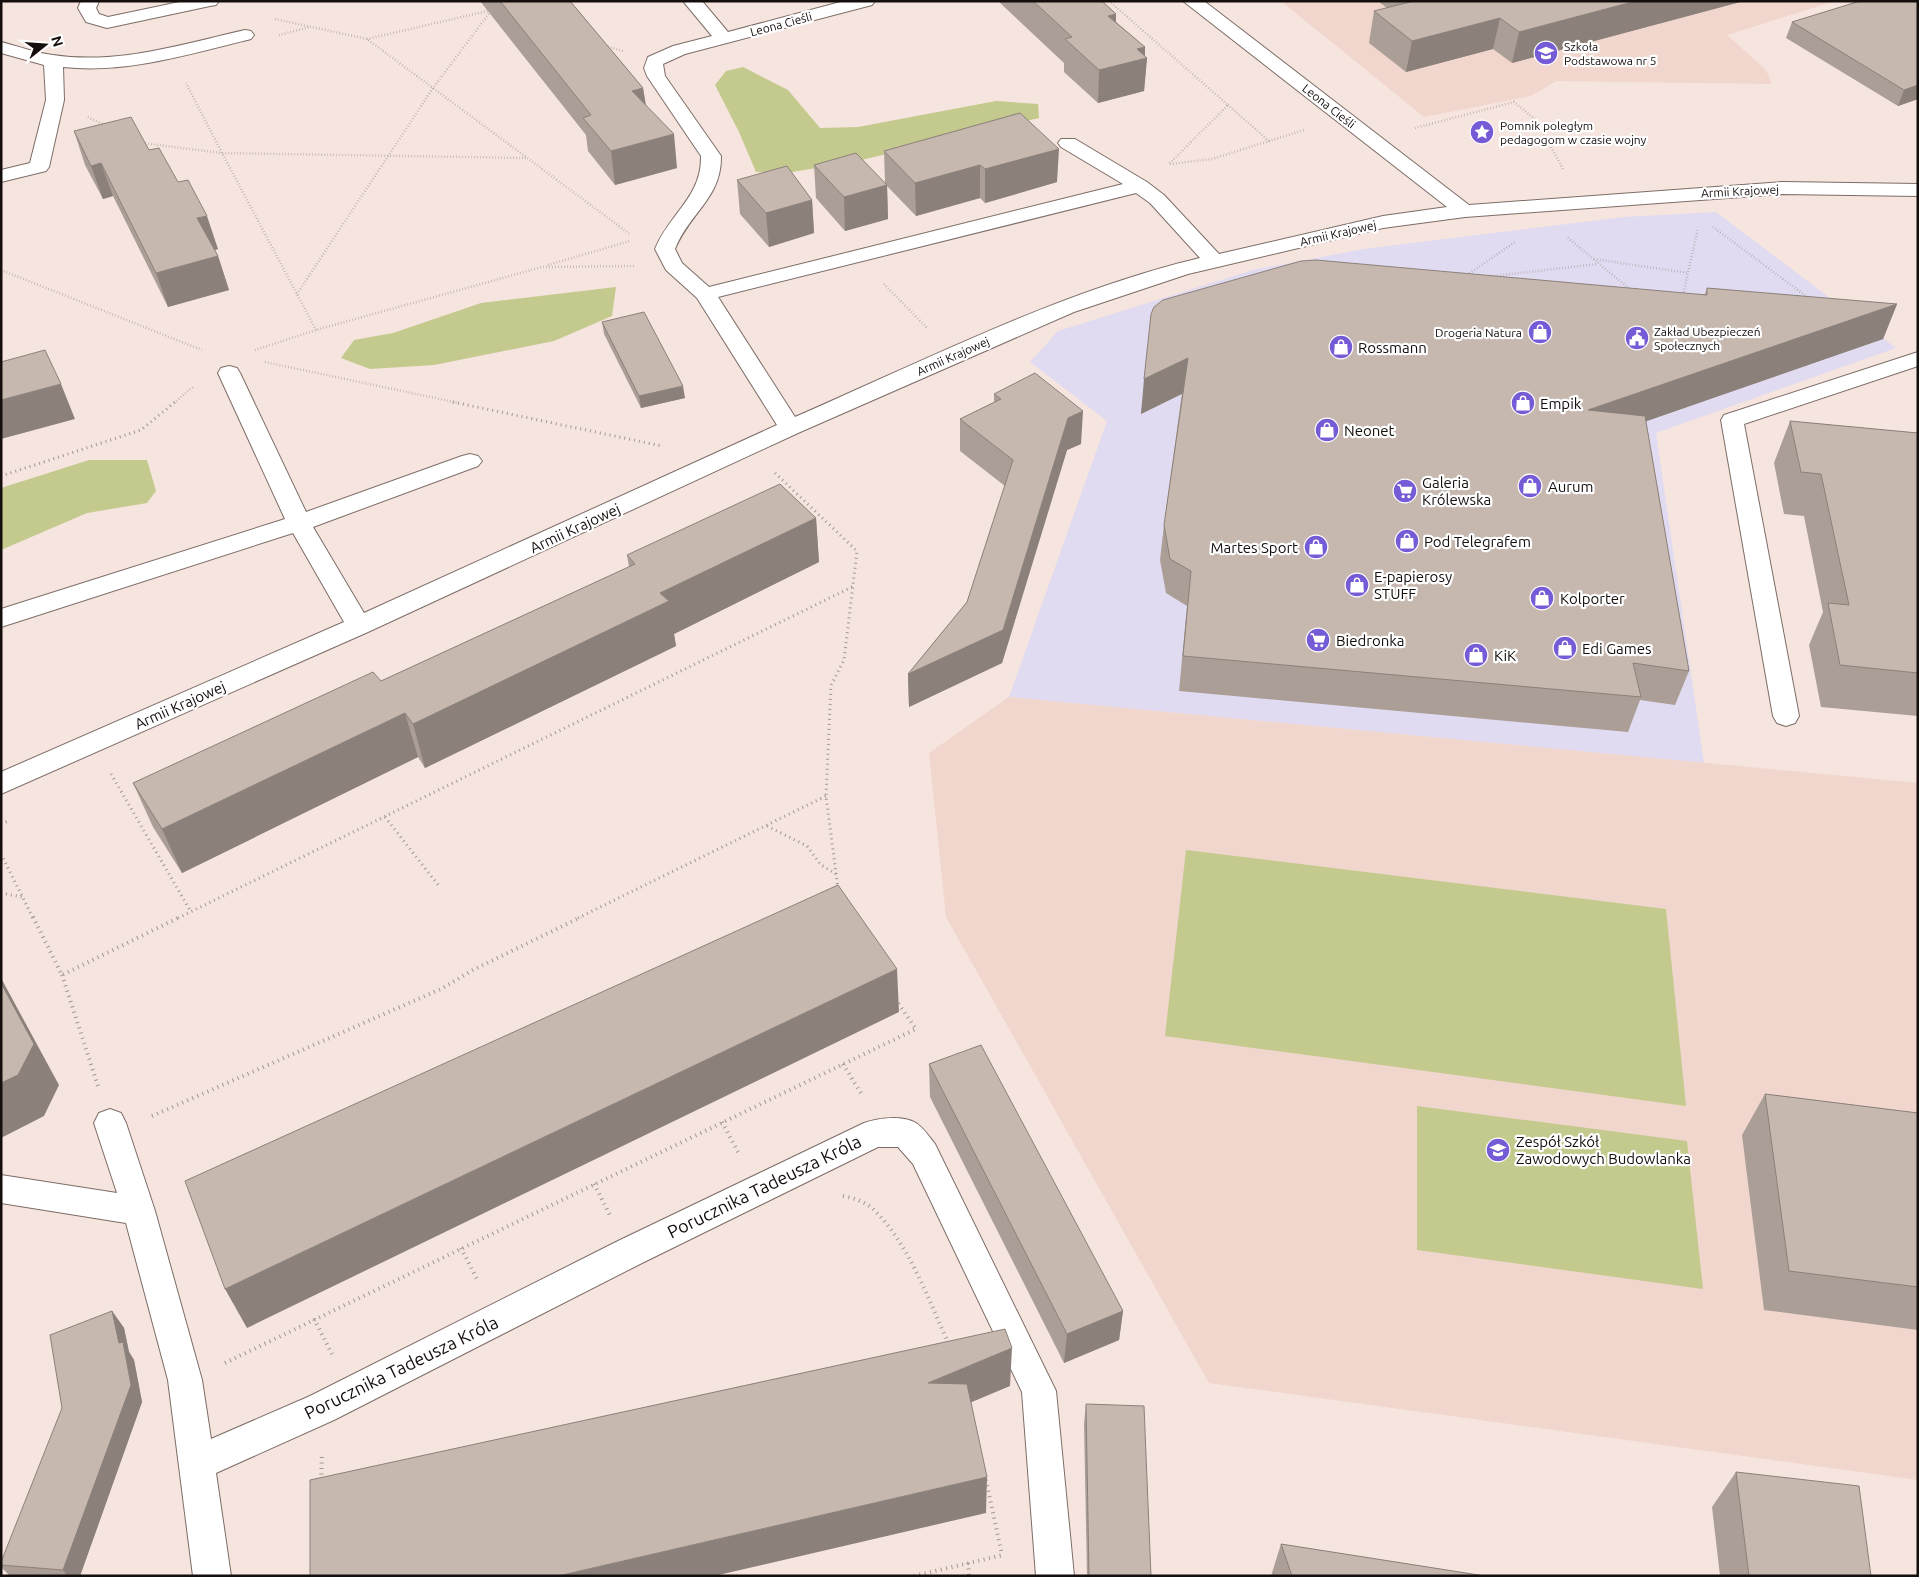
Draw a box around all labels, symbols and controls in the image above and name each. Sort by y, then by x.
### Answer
street label: Leona Cieśli [749,9,814,39]
north arrow [20,20,70,70]
text: N [48,34,67,49]
school or university icon: Szkoła Podstawowa nr 5 [1533,40,1559,66]
place label: Szkoła Podstawowa nr 5 [1564,40,1657,67]
street label: Leona Cieśli [1300,81,1358,131]
place icon: Pomnik poległym pedagogom w czasie wojny [1469,119,1495,145]
place label: Pomnik poległym pedagogom w czasie wojny [1500,119,1647,146]
street label: Armii Krajowej [1701,182,1779,200]
street label: Armii Krajowej [1299,218,1378,248]
shop icon: Drogeria Natura [1527,319,1553,345]
public building icon: Zakład Ubezpieczeń Społecznych [1624,325,1650,351]
place label: Zakład Ubezpieczeń Społecznych [1654,325,1761,352]
place label: Drogeria Natura [1435,326,1522,339]
street label: Armii Krajowej [915,334,991,378]
shop icon: Rossmann [1328,334,1354,360]
place label: Rossmann [1358,339,1427,356]
shop icon: Empik [1510,390,1536,416]
place label: Empik [1540,395,1582,412]
shop icon: Neonet [1314,417,1340,443]
place label: Neonet [1344,422,1395,439]
shop icon: Aurum [1517,473,1543,499]
place label: Galeria Królewska [1422,474,1491,508]
supermarket icon: Galeria Królewska [1392,478,1418,504]
place label: Aurum [1548,478,1594,495]
street label: Armii Krajowej [527,500,623,556]
shop icon: Pod Telegrafem [1394,528,1420,554]
place label: Pod Telegrafem [1424,533,1531,550]
shop icon: Martes Sport [1303,534,1329,560]
place label: Martes Sport [1210,539,1298,556]
place label: E-papierosy STUFF [1374,568,1452,602]
shop icon: E-papierosy STUFF [1344,572,1370,598]
shop icon: Kolporter [1529,585,1555,611]
place label: Kolporter [1560,590,1625,607]
supermarket icon: Biedronka [1305,627,1331,653]
place label: Biedronka [1336,632,1405,649]
shop icon: Edi Games [1552,635,1578,661]
place label: Edi Games [1582,640,1652,657]
shop icon: KiK [1463,642,1489,668]
place label: KiK [1494,647,1516,664]
street label: Armii Krajowej [132,677,228,733]
street label: Porucznika Tadeusza Króla [664,1130,864,1242]
place label: Zespół Szkół Zawodowych Budowlanka [1516,1133,1691,1167]
school or university icon: Zespół Szkół Zawodowych Budowlanka [1485,1137,1511,1163]
street label: Porucznika Tadeusza Króla [301,1311,501,1423]

